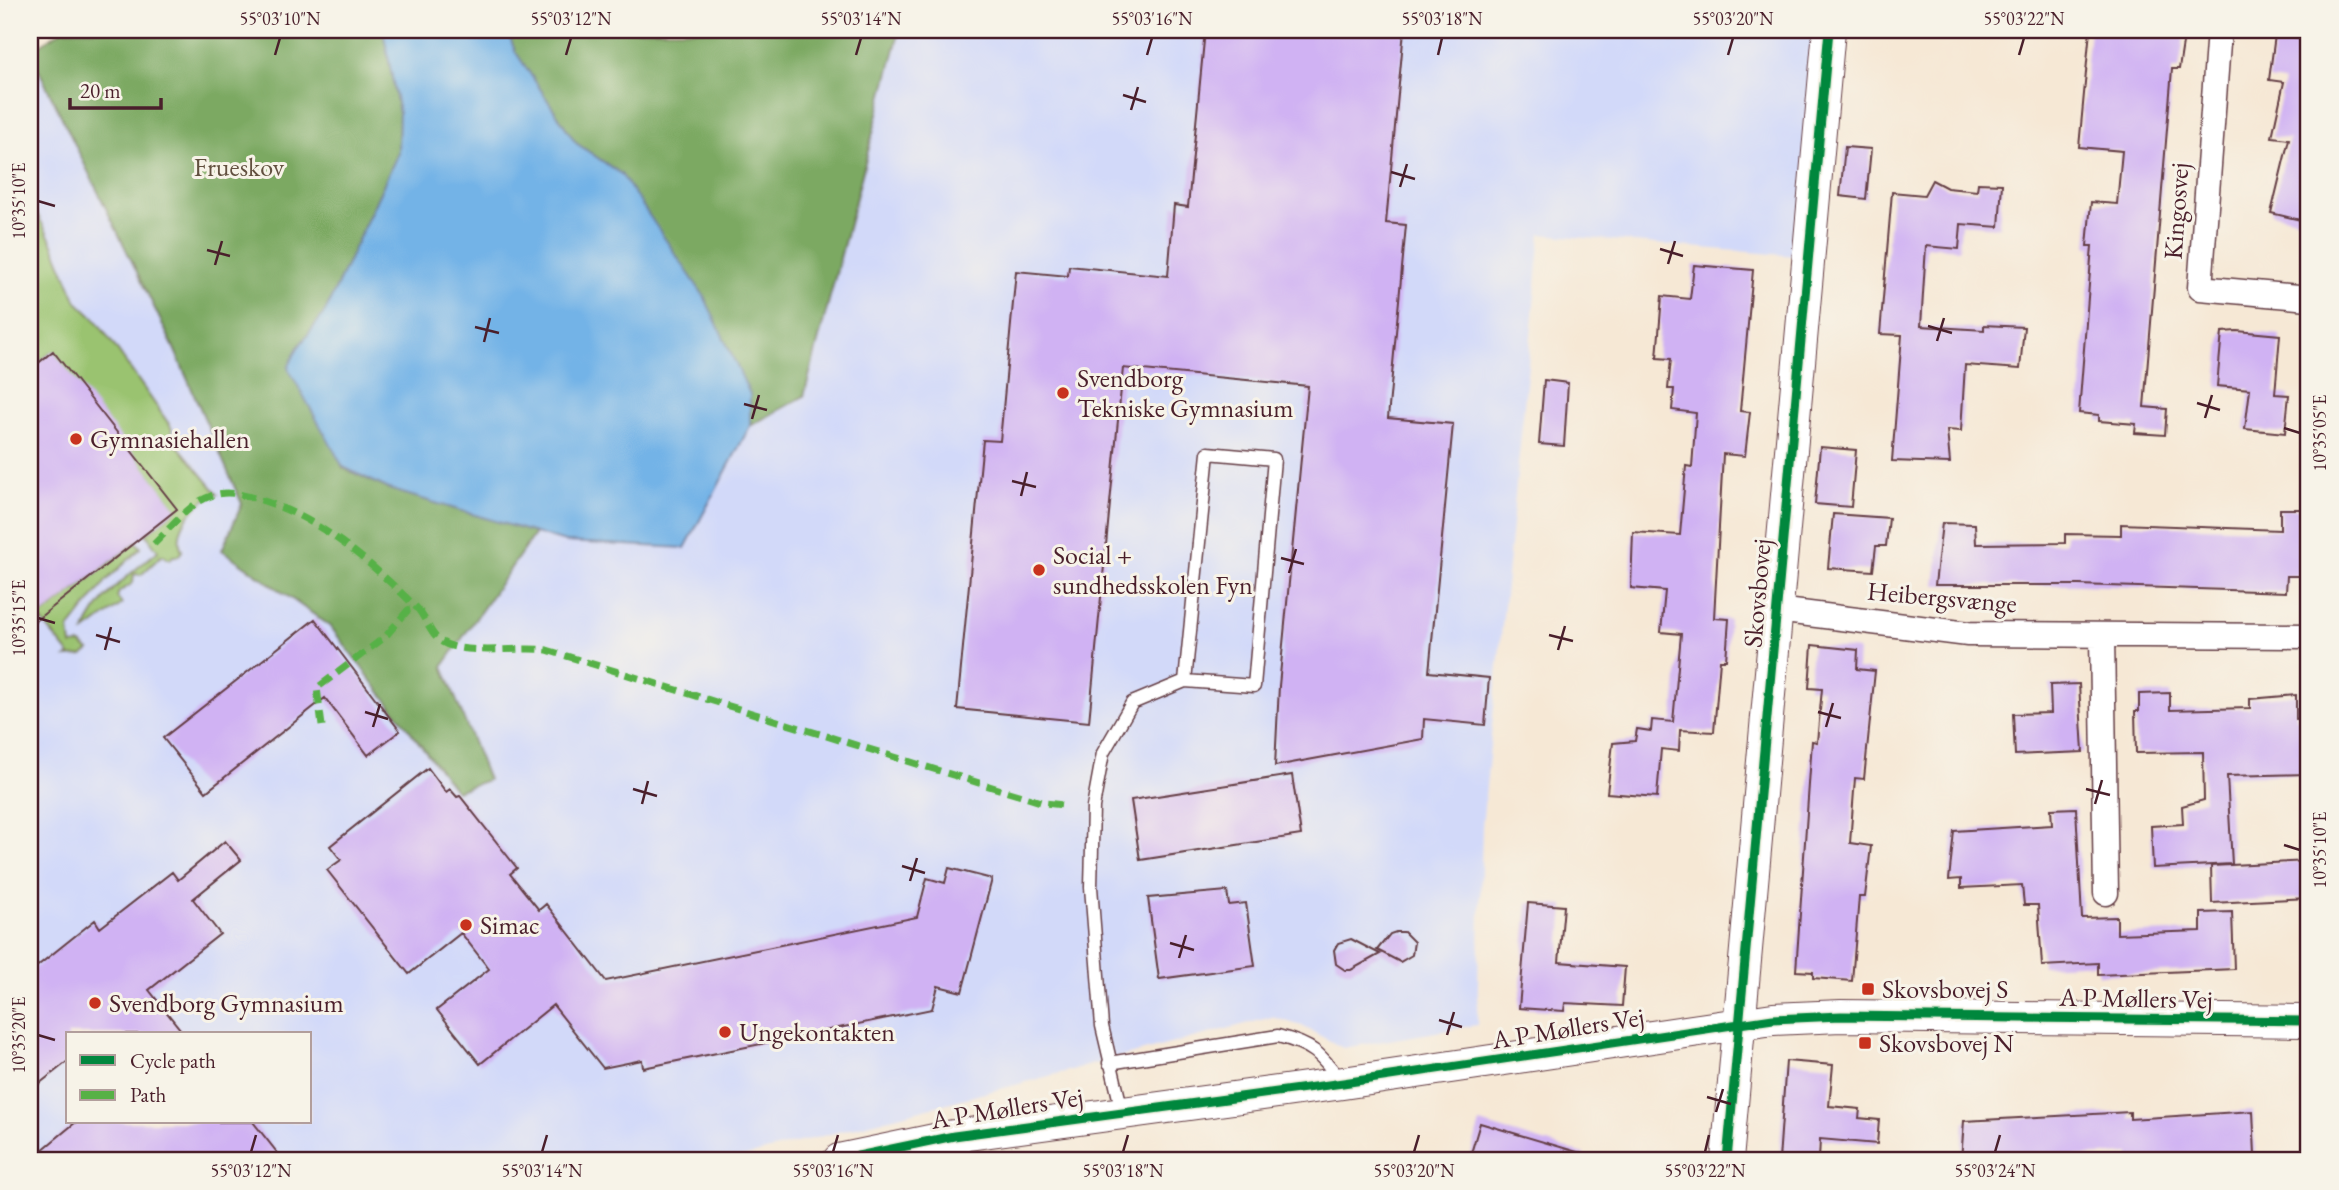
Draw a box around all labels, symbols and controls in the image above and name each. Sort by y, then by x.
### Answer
text: 55°03'10"N [240,7,321,30]
text: 55°03'12"N [531,7,612,30]
text: 55°03'14"N [821,7,902,30]
text: 55°03'16"N [1112,7,1193,30]
text: 55°03'18"N [1402,7,1483,30]
text: 55°03'20"N [1693,7,1774,30]
text: 55°03'22"N [1984,7,2065,30]
scale bar [70,66,161,110]
text: 20 m [80,77,121,104]
park label: Frueskov [194,150,285,184]
street label: Kingosvej [2156,161,2196,261]
text: 10°35'10"E [7,163,30,239]
place label: Svendborg Tekniske Gymnasium [1077,361,1293,425]
marker: Svendborg Tekniske Gymnasium [1055,385,1071,401]
text: 10°35'05"E [2308,395,2331,471]
place label: Gymnasiehallen [90,422,250,456]
marker: Gymnasiehallen [68,431,84,447]
street label: Skovsbovej [1735,537,1779,649]
place label: Social + sundhedsskolen Fyn [1053,538,1253,602]
marker: Social + sundhedsskolen Fyn [1031,562,1047,578]
street label: Heibergsvænge [1866,574,2018,620]
text: 10°35'15"E [7,580,30,656]
text: 10°35'10"E [2308,812,2331,888]
place label: Simac [480,908,540,942]
marker: Simac [458,917,474,933]
place label: Skovsbovej S [1882,972,2008,1006]
street label: A P Møllers Vej [2058,980,2213,1016]
marker: Skovsbovej S [1860,981,1876,997]
place label: Svendborg Gymnasium [109,986,344,1020]
marker: Svendborg Gymnasium [87,995,103,1011]
text: 10°35'20"E [7,997,30,1073]
street label: A P Møllers Vej [1488,999,1647,1057]
place label: Ungekontakten [739,1015,895,1049]
marker: Ungekontakten [717,1024,733,1040]
place label: Skovsbovej N [1879,1026,2014,1060]
legend [66,1032,312,1124]
marker: Skovsbovej N [1857,1035,1873,1051]
text: Cycle path [130,1047,216,1074]
street label: A P Møllers Vej [927,1079,1086,1137]
text: Path [130,1081,167,1108]
text: 55°03'12"N [211,1159,292,1182]
text: 55°03'14"N [502,1159,583,1182]
text: 55°03'16"N [793,1159,874,1182]
text: 55°03'18"N [1083,1159,1164,1182]
text: 55°03'20"N [1374,1159,1455,1182]
text: 55°03'22"N [1665,1159,1746,1182]
text: 55°03'24"N [1955,1159,2036,1182]

